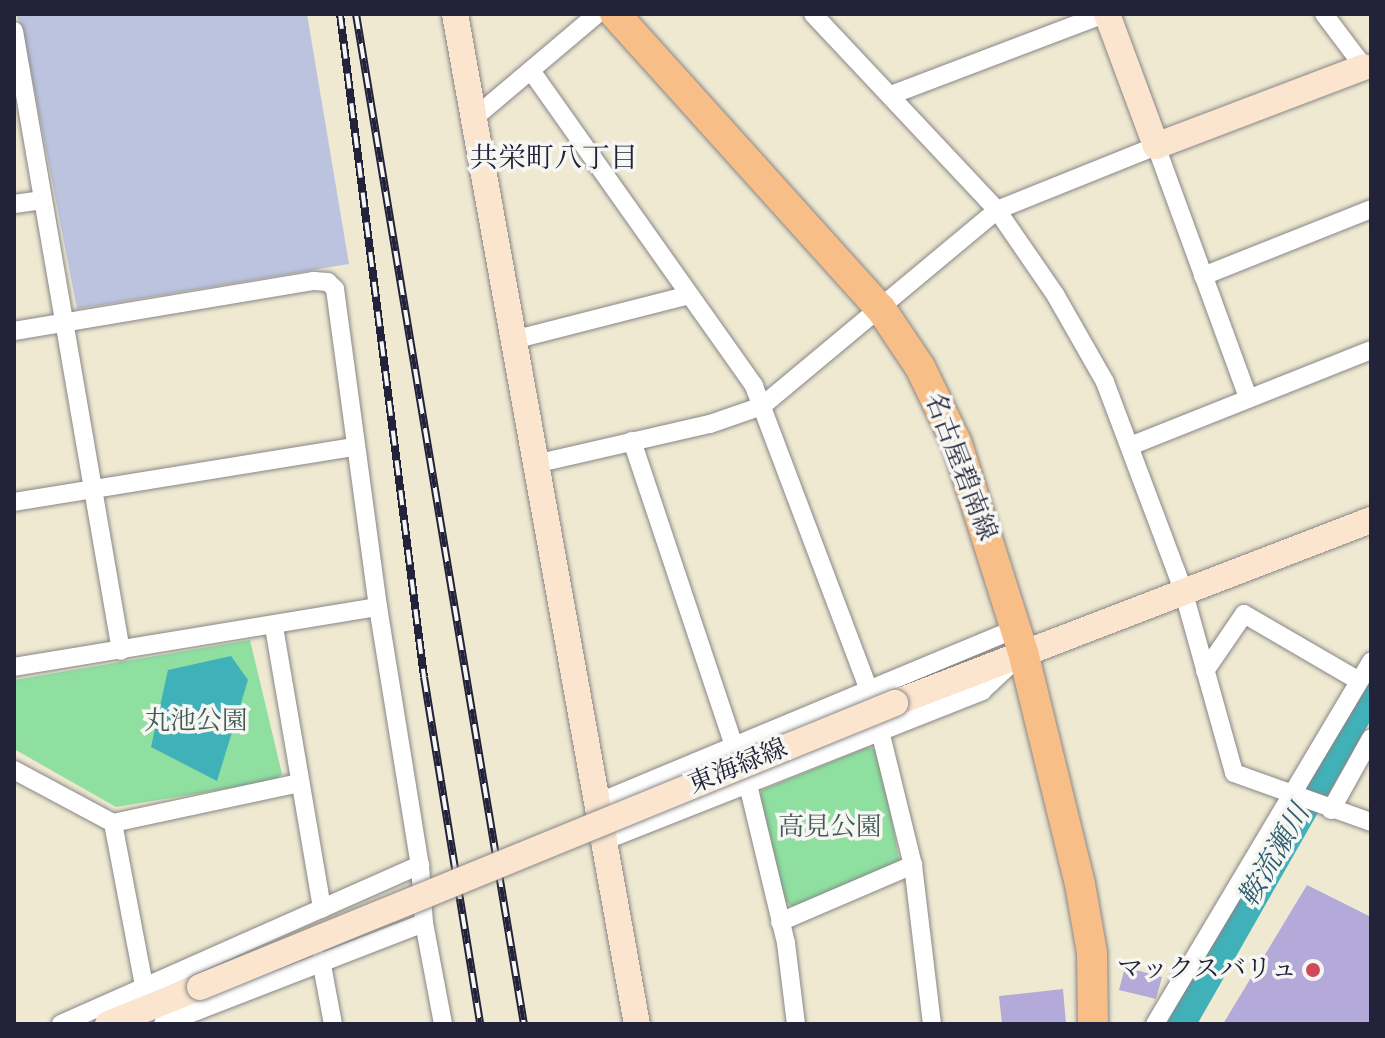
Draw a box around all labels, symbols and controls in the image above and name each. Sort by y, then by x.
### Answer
district label: 共栄町八丁目 [470,142,638,176]
street label: 名古屋碧南線 [917,389,1003,545]
park label: 丸池公園 [144,706,248,738]
street label: 東海緑線 [684,733,792,801]
water label: 鞍流瀬川 [1232,799,1318,913]
park label: 高見公園 [778,812,882,844]
place label: マックスバリュ [1115,954,1297,986]
marker: マックスバリュ [1304,961,1322,979]

